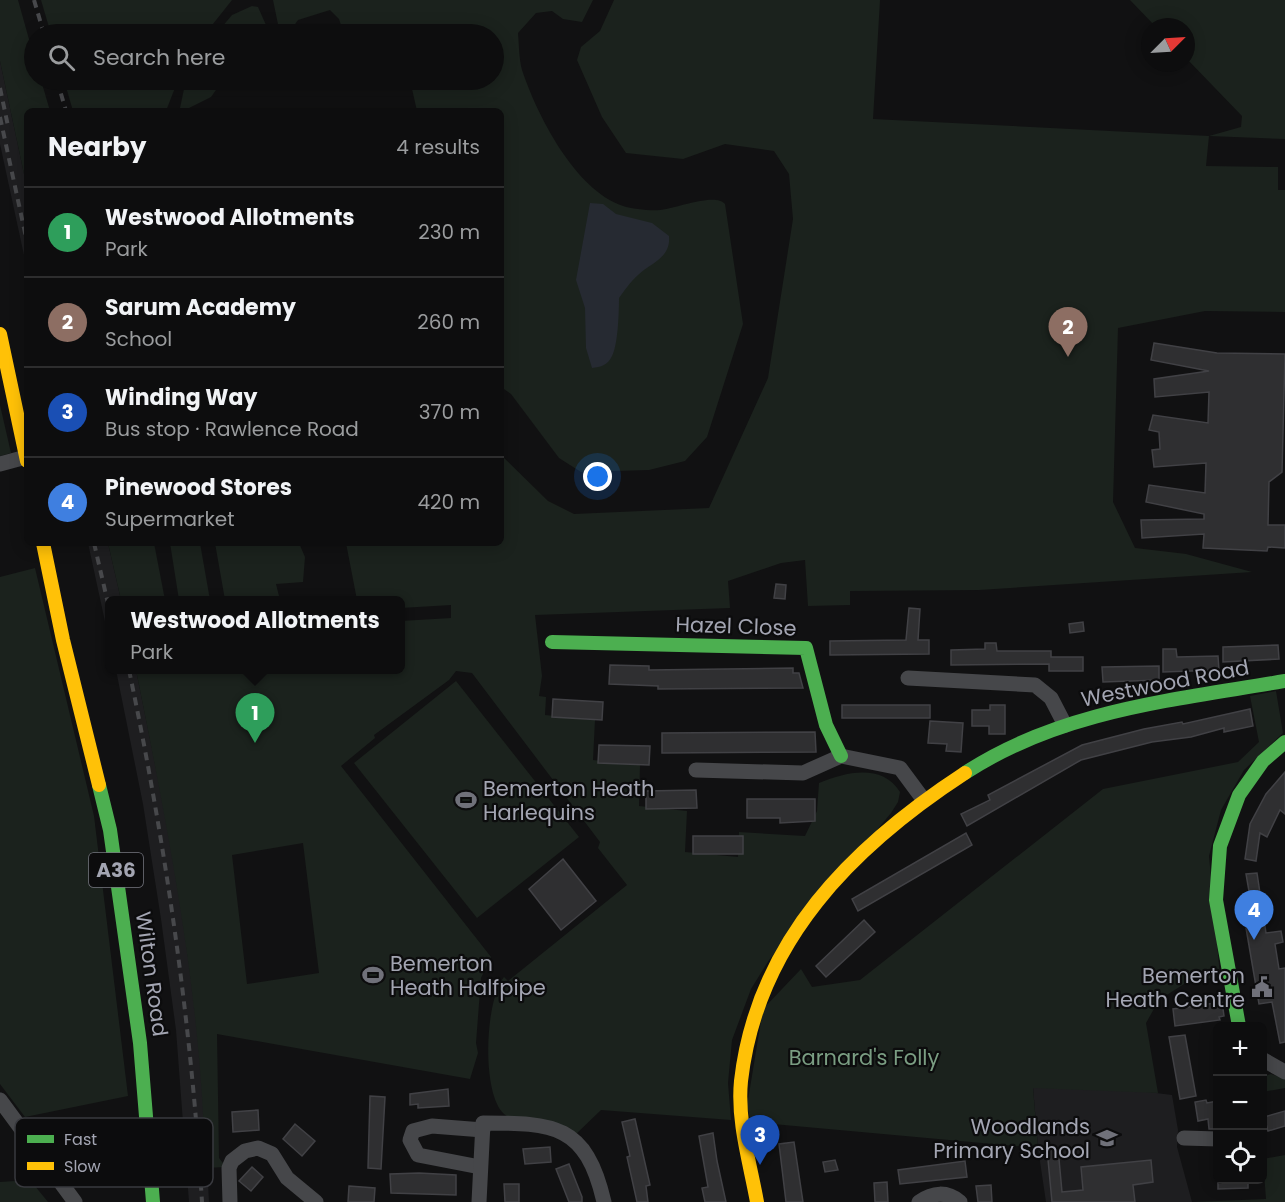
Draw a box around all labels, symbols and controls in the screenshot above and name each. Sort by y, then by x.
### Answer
north arrow [1141,18,1195,72]
search box [24,24,504,90]
icon: search [45,41,78,74]
text: Search here [93,42,226,73]
text: Nearby [48,129,146,165]
text: 4 results [396,133,480,161]
text: Westwood Allotments [105,202,355,233]
text: 1 [64,218,71,246]
text: 230 m [418,218,480,246]
text: Park [105,235,148,263]
text: Sarum Academy [105,292,296,323]
text: 2 [62,308,73,336]
text: 260 m [417,308,480,336]
pin: 2 [1048,308,1088,357]
text: School [105,325,172,353]
text: Winding Way [105,382,257,413]
text: 3 [61,398,74,426]
text: 370 m [419,398,480,426]
text: Bus stop · Rawlence Road [105,415,359,443]
your location [583,462,612,491]
text: Pinewood Stores [105,472,292,503]
text: 4 [61,488,74,516]
text: 420 m [417,488,480,516]
text: Supermarket [105,505,234,533]
popup [105,596,405,674]
text: Westwood Allotments [130,605,380,636]
street label: Hazel Close [675,609,797,643]
text: Park [130,638,173,666]
street label: Westwood Road [1078,652,1252,714]
pin: 1 [236,694,274,743]
place label: Bemerton Heath Harlequins [483,774,654,827]
sports icon: Bemerton Heath Harlequins [454,788,478,812]
road number: A36 [89,853,143,887]
pin: 4 [1234,890,1274,940]
street label: Wilton Road [129,910,175,1038]
place label: Bemerton Heath Halfpipe [390,949,546,1002]
place label: Bemerton Heath Centre [1105,961,1245,1014]
sports icon: Bemerton Heath Halfpipe [361,963,385,987]
public building icon: Bemerton Heath Centre [1250,975,1274,999]
map controls [1213,1022,1267,1184]
button: + [1213,1022,1267,1076]
park label: Barnard's Folly [789,1043,940,1072]
button: − [1213,1076,1267,1130]
place label: Woodlands Primary School [933,1112,1090,1165]
pin: 3 [740,1116,780,1165]
legend [15,1118,213,1187]
school or university icon: Woodlands Primary School [1095,1126,1119,1150]
text: Fast [64,1128,97,1151]
button: locate [1213,1130,1267,1184]
text: Slow [64,1155,101,1178]

